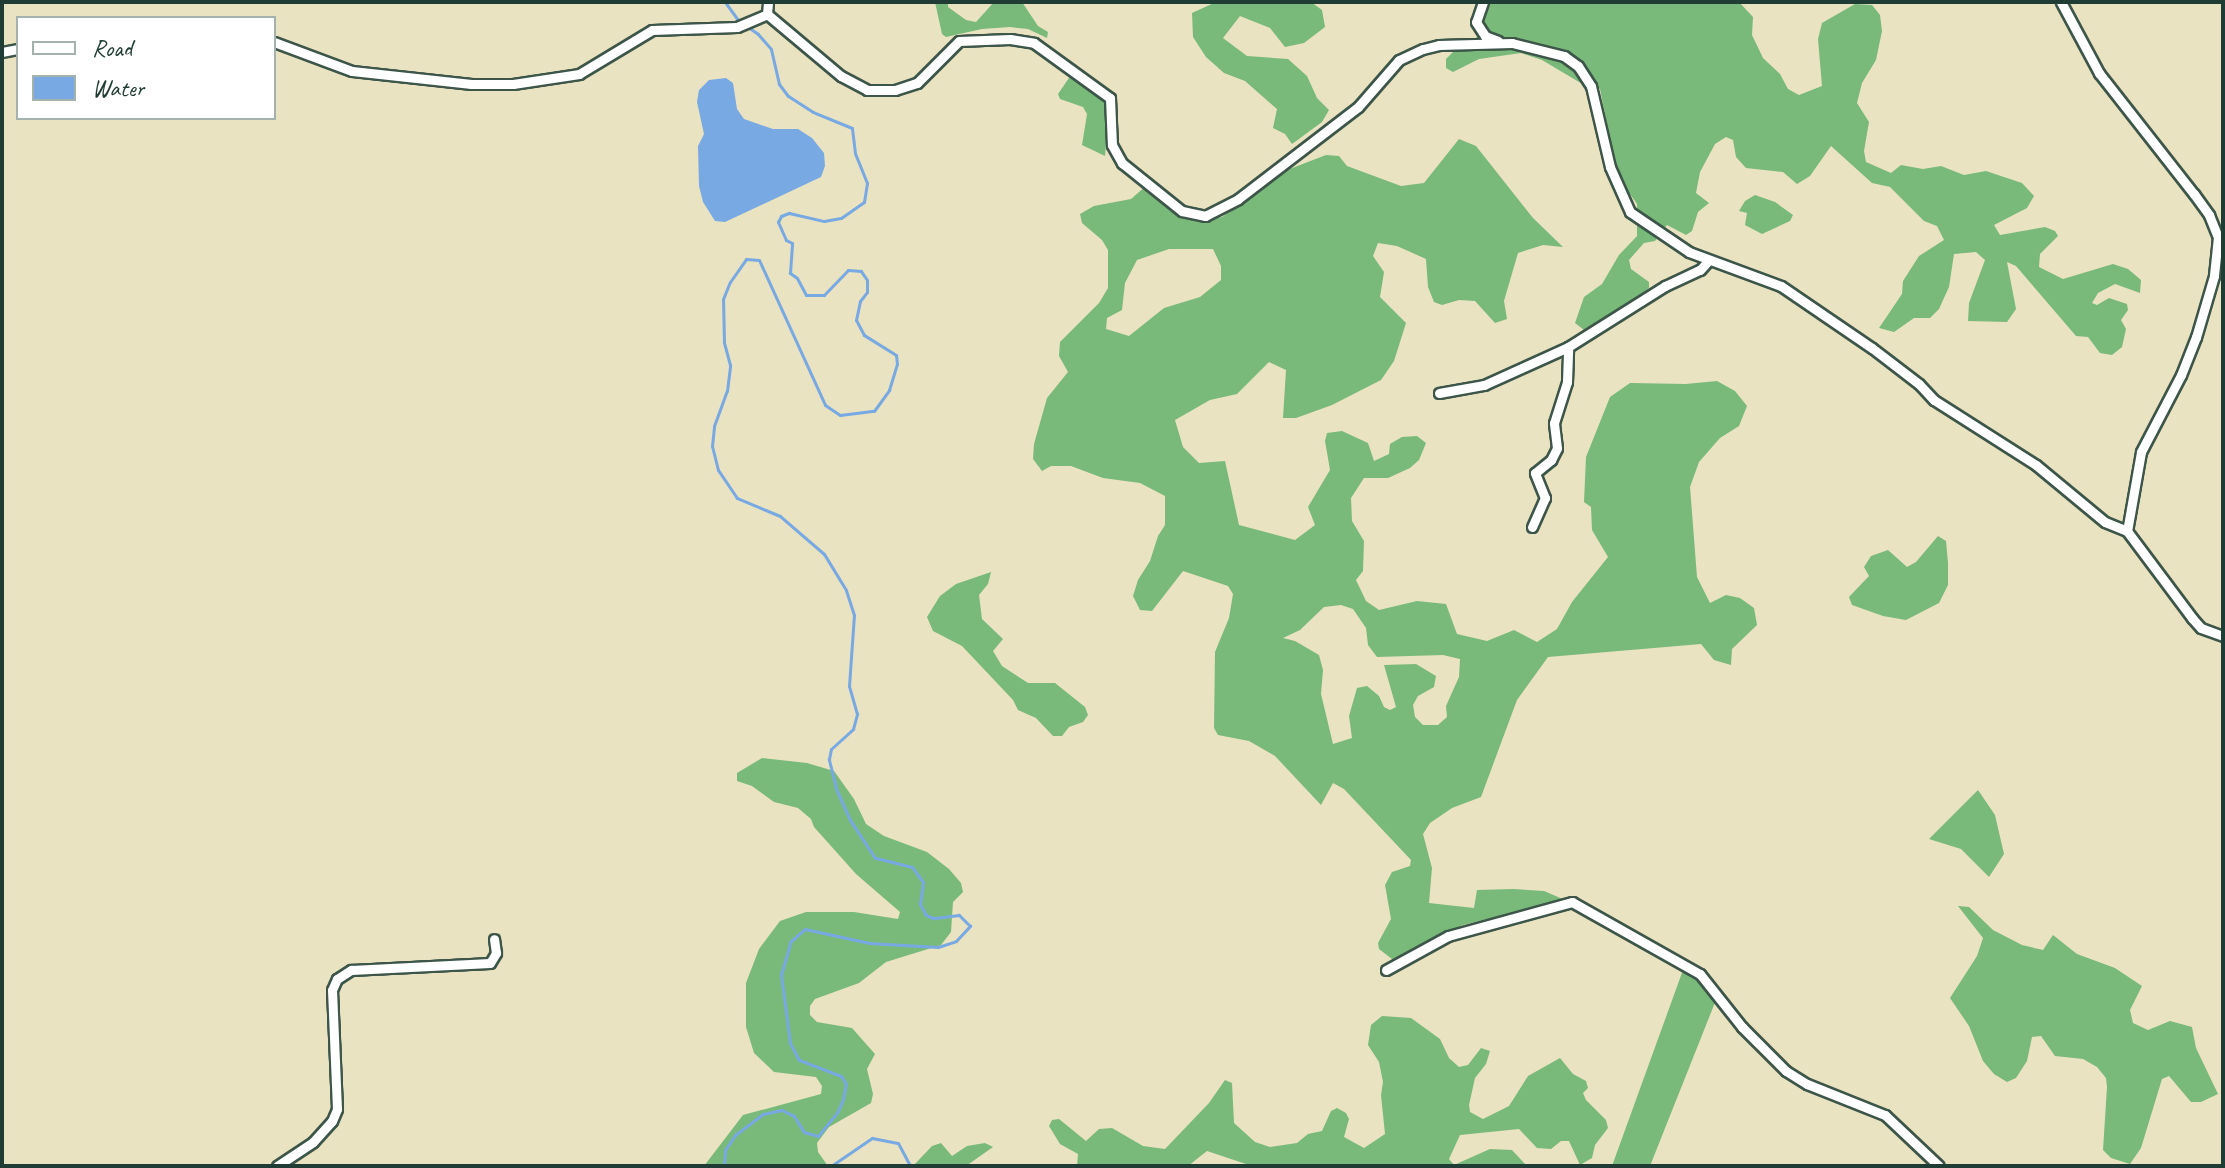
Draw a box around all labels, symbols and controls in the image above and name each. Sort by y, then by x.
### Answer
legend [16,16,276,120]
text: Road [92,33,132,63]
text: Water [92,73,144,103]

